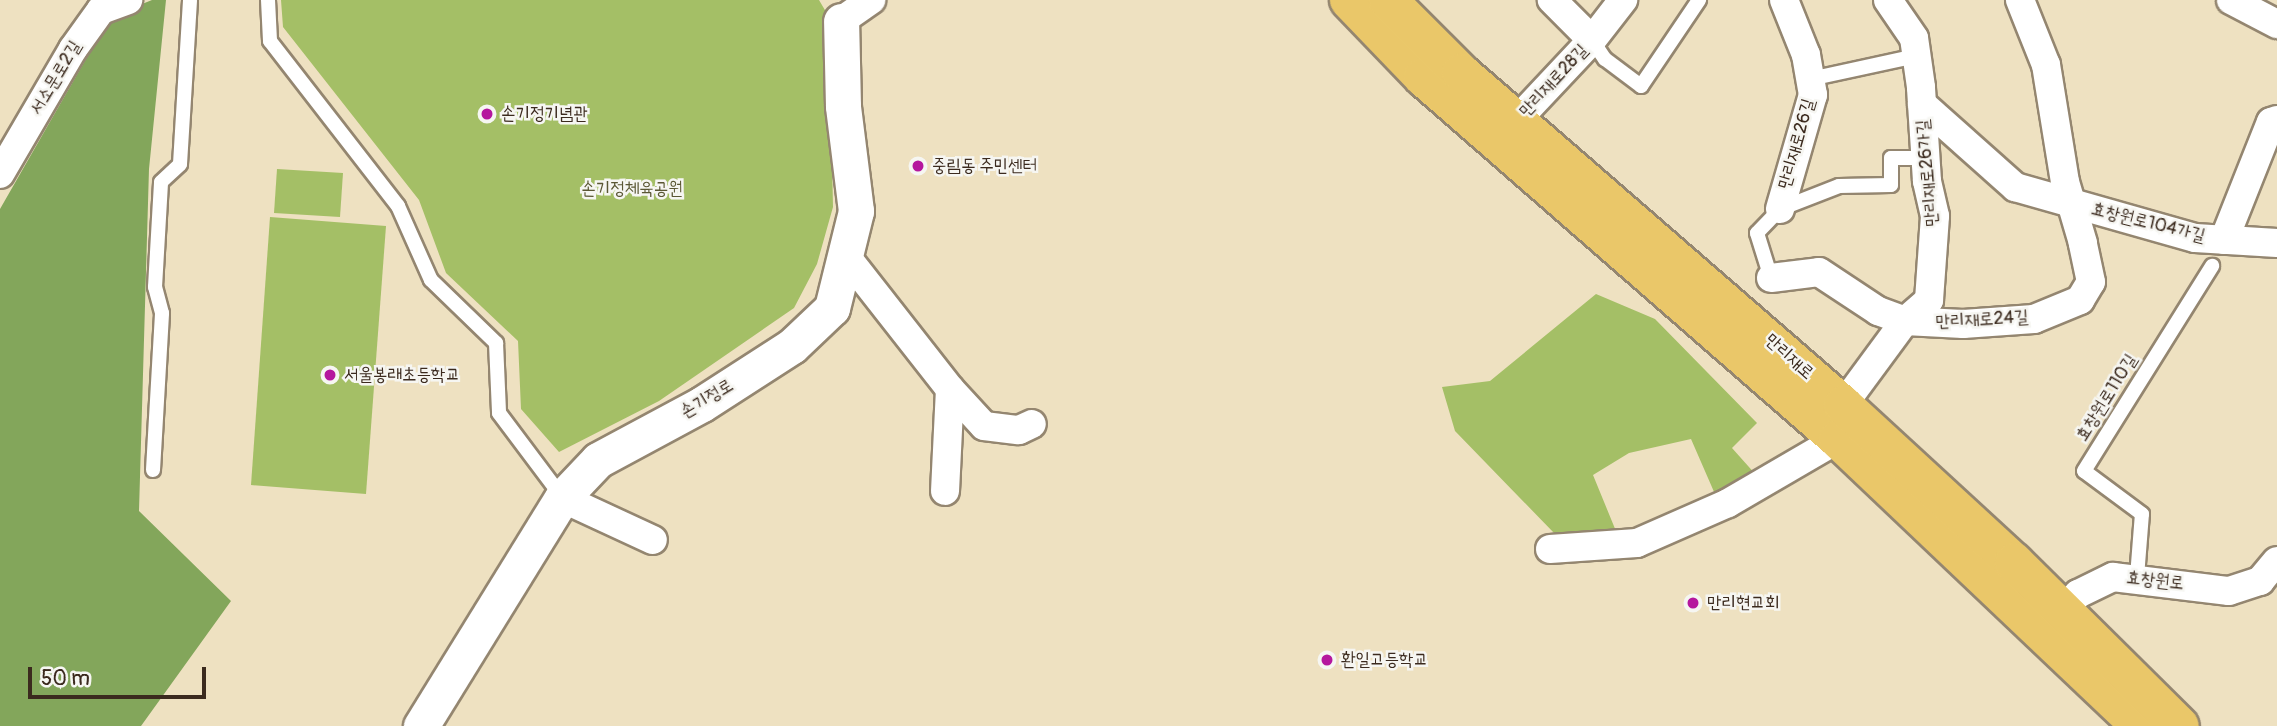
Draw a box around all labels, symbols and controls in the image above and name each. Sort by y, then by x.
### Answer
street label: 서소문로2길 [26,37,86,119]
street label: 만리재로28길 [1515,40,1593,122]
street label: 만리재로26길 [1774,96,1820,192]
place label: 손기정기념관 [501,103,588,125]
marker: 손기정기념관 [479,106,495,122]
street label: 만리재로26가길 [1913,119,1943,227]
place label: 중림동 주민센터 [932,155,1037,177]
marker: 중림동 주민센터 [910,158,926,174]
park label: 손기정체육공원 [581,178,683,200]
street label: 효창원로104가길 [2089,198,2207,248]
street label: 만리재로24길 [1935,307,2029,333]
street label: 만리재로 [1760,330,1818,384]
street label: 효창원로110길 [2072,350,2142,446]
place label: 서울봉래초등학교 [344,364,460,386]
marker: 서울봉래초등학교 [322,367,338,383]
street label: 손기정로 [677,375,737,423]
street label: 효창원로 [2125,567,2185,595]
place label: 만리현교회 [1707,592,1779,614]
marker: 만리현교회 [1685,595,1701,611]
place label: 환일고등학교 [1341,649,1428,671]
scale bar [32,652,210,696]
marker: 환일고등학교 [1319,652,1335,668]
text: 50 m [41,665,90,692]

